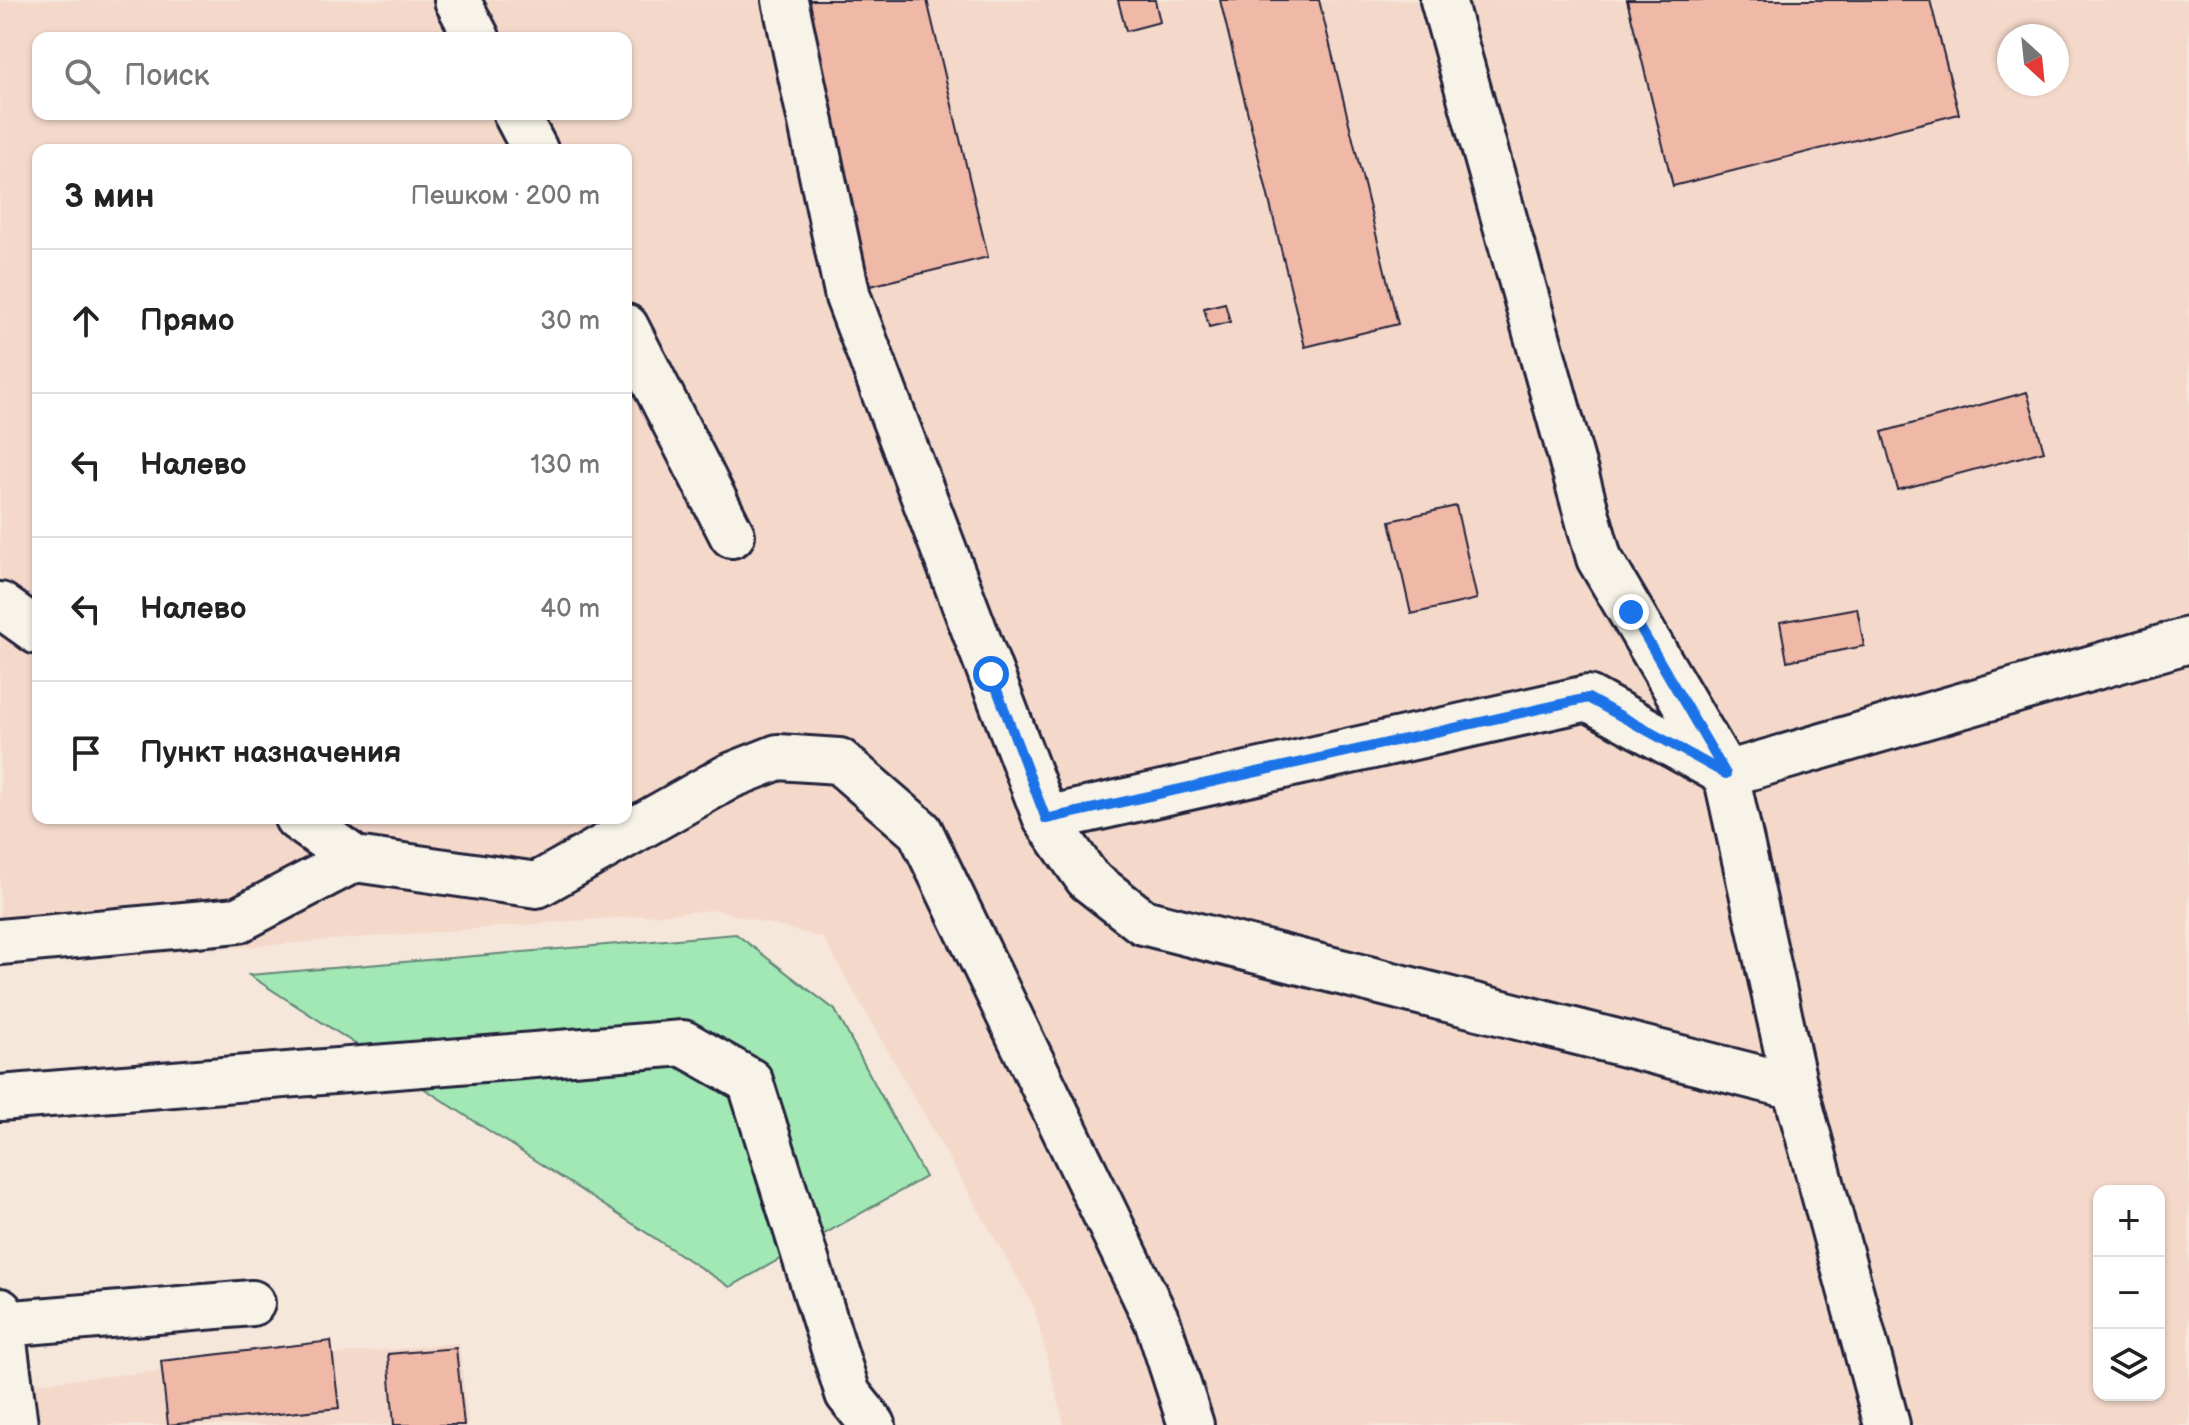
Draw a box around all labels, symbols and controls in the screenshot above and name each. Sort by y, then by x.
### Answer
north arrow [1997,24,2069,96]
search box [32,32,632,120]
icon: search [60,54,104,98]
text: Поиск [124,58,210,94]
text: 3 мин [64,176,155,217]
text: Пешком · 200 m [411,181,600,212]
icon: ahead [64,299,108,343]
text: Прямо [140,303,234,339]
text: 30 m [540,306,600,337]
icon: left [64,443,108,487]
text: Налево [140,447,246,483]
text: 130 m [530,450,600,481]
icon: left [64,587,108,631]
text: Налево [140,591,246,627]
text: 40 m [540,594,600,625]
route end [1613,594,1649,630]
route start [973,656,1009,692]
icon: arrive [64,731,108,775]
text: Пункт назначения [140,735,401,771]
map controls [2093,1185,2165,1401]
button: + [2093,1185,2165,1257]
button: − [2093,1257,2165,1329]
button: layers [2093,1329,2165,1401]

